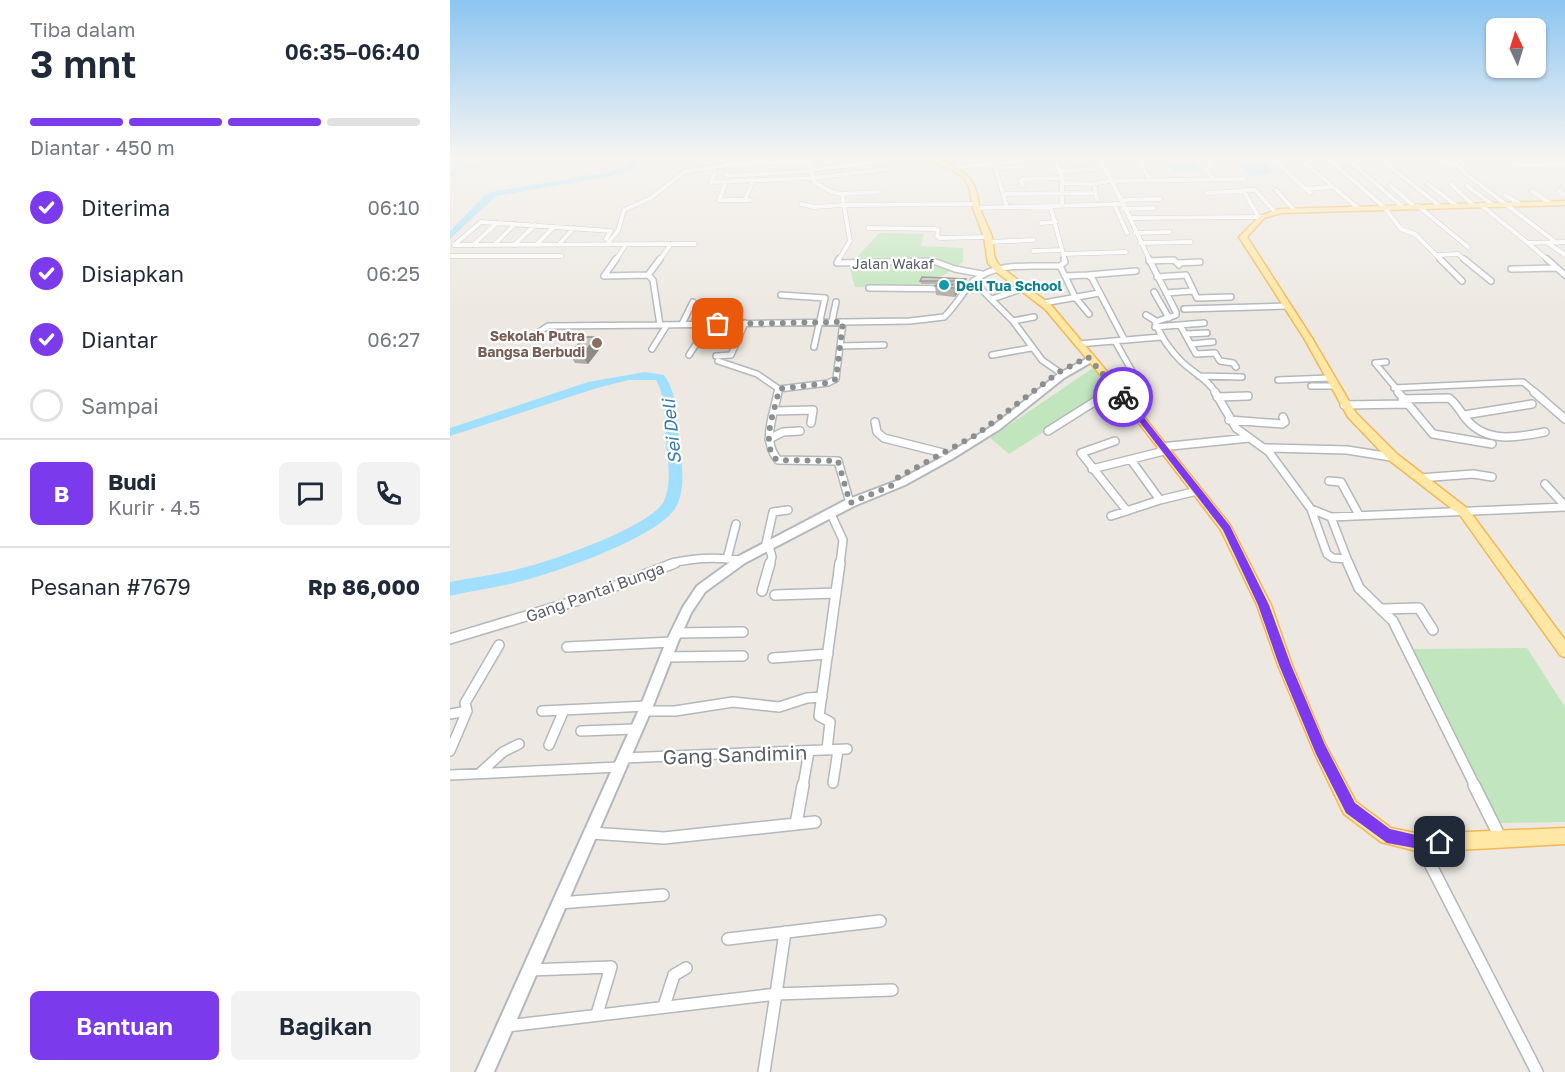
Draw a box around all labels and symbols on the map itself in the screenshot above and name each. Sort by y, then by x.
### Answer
north arrow [1486,18,1546,78]
street label: Jalan Wakaf [852,255,934,272]
place label: Deli Tua School [956,277,1062,294]
marker: Deli Tua School [937,278,951,292]
pin [692,298,743,349]
place label: Sekolah Putra Bangsa Berbudi [477,327,585,360]
marker: Sekolah Putra Bangsa Berbudi [590,336,604,350]
courier [1093,367,1153,427]
water label: Sei Deli [656,396,685,465]
street label: Gang Pantai Bunga [523,558,667,626]
street label: Gang Sandimin [662,739,808,769]
pin [1414,816,1465,867]

